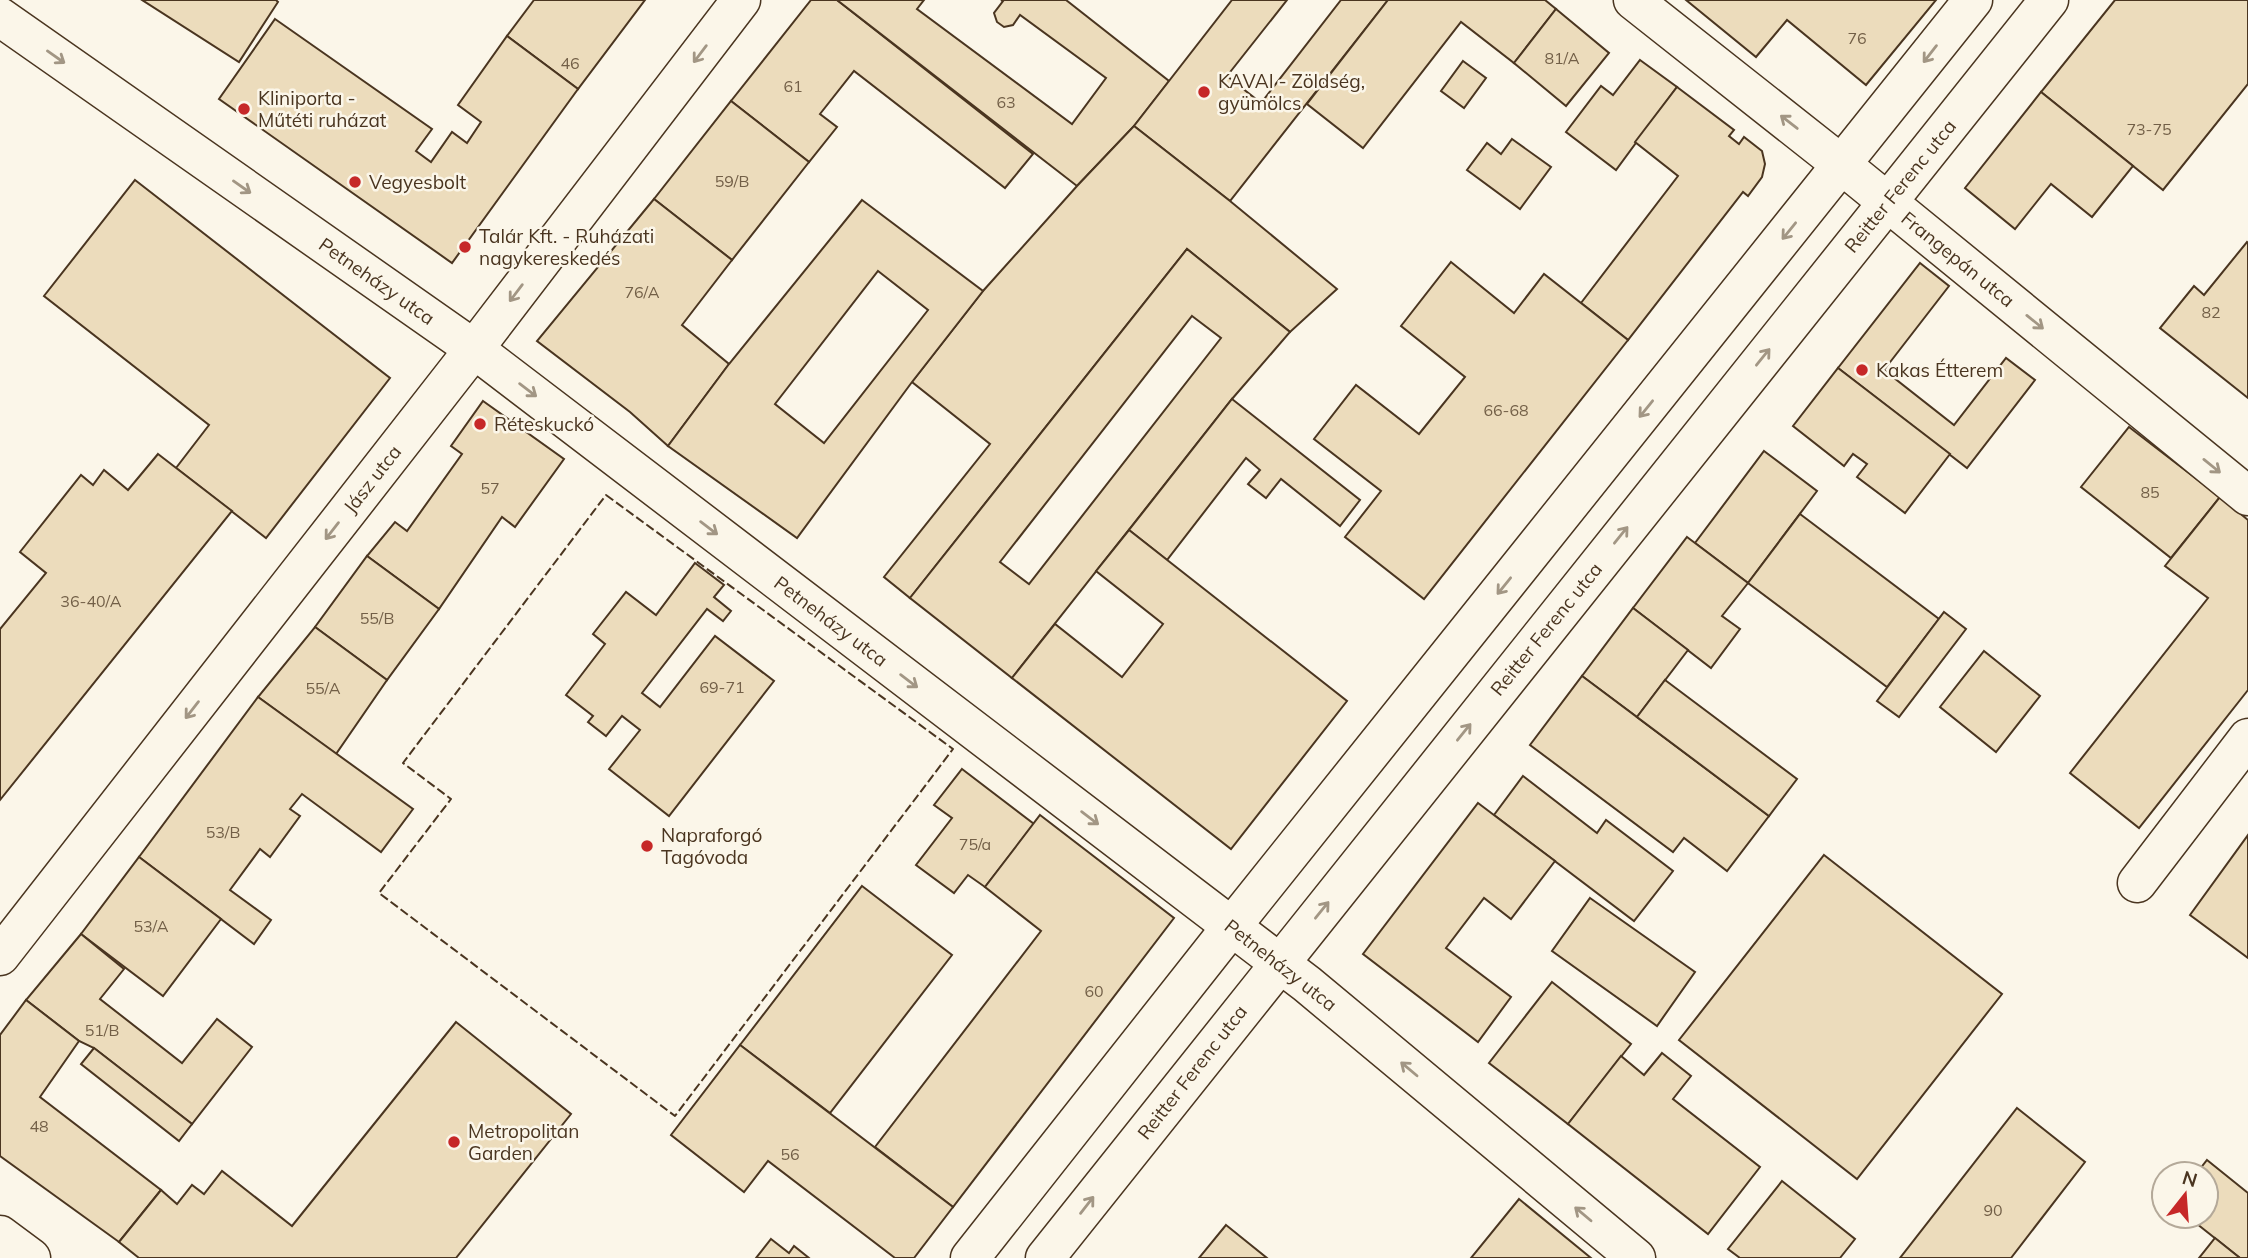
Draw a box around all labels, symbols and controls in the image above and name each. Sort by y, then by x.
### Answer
house number: 76 [1847,28,1867,48]
one-way arrow [692,44,707,63]
one-way arrow [1923,44,1938,62]
house number: 81/A [1544,48,1580,68]
one-way arrow [46,49,65,64]
house number: 46 [560,53,580,73]
place label: KAVAI - Zöldség, gyümölcs [1218,69,1365,115]
house number: 61 [783,76,803,96]
marker: KAVAI - Zöldség, gyümölcs [1196,84,1212,100]
place label: Kliniporta - Műtéti ruházat [258,86,387,132]
house number: 63 [996,92,1016,112]
marker: Kliniporta - Műtéti ruházat [236,101,252,117]
one-way arrow [1780,115,1798,130]
street label: Reitter Ferenc utca [1839,115,1961,257]
house number: 73-75 [2126,119,2172,139]
place label: Vegyesbolt [369,170,466,194]
house number: 59/B [715,171,749,191]
marker: Vegyesbolt [347,174,363,190]
one-way arrow [232,180,251,194]
street label: Frangepán utca [1897,206,2019,312]
one-way arrow [1781,222,1796,240]
place label: Talár Kft. - Ruházati nagykereskedés [479,224,654,270]
street label: Petneházy utca [314,232,440,330]
marker: Talár Kft. - Ruházati nagykereskedés [457,239,473,255]
house number: 76/A [624,282,660,302]
one-way arrow [509,283,524,302]
house number: 82 [2201,302,2221,322]
one-way arrow [2026,314,2044,330]
one-way arrow [1755,349,1771,367]
place label: Kakas Étterem [1876,358,2003,382]
marker: Kakas Étterem [1854,362,1870,378]
one-way arrow [518,383,537,397]
one-way arrow [1639,399,1654,417]
house number: 66-68 [1483,400,1529,420]
place label: Réteskuckó [494,412,594,436]
marker: Réteskuckó [472,416,488,432]
street label: Jász utca [338,440,406,518]
one-way arrow [2202,458,2220,474]
house number: 57 [480,478,500,498]
house number: 85 [2140,482,2160,502]
one-way arrow [699,520,718,535]
one-way arrow [324,521,339,539]
one-way arrow [1613,526,1628,545]
street label: Reitter Ferenc utca [1485,558,1607,700]
street label: Petneházy utca [769,571,893,671]
one-way arrow [1496,577,1512,595]
house number: 36-40/A [60,591,122,611]
house number: 55/B [360,608,394,628]
one-way arrow [900,673,918,688]
house number: 69-71 [699,677,745,697]
house number: 55/A [305,678,341,698]
one-way arrow [184,700,199,719]
one-way arrow [1456,723,1471,742]
one-way arrow [1081,811,1099,826]
house number: 53/B [206,822,240,842]
place label: Napraforgó Tagóvoda [661,823,762,869]
house number: 75/a [959,834,991,854]
marker: Napraforgó Tagóvoda [639,838,655,854]
one-way arrow [1314,901,1330,919]
street label: Petneházy utca [1220,914,1342,1016]
house number: 53/A [133,916,169,936]
house number: 60 [1084,981,1104,1001]
street label: Reitter Ferenc utca [1132,1000,1252,1144]
house number: 51/B [85,1020,119,1040]
one-way arrow [1400,1061,1418,1077]
house number: 48 [29,1116,49,1136]
place label: Metropolitan Garden [468,1119,579,1165]
marker: Metropolitan Garden [446,1134,462,1150]
house number: 56 [780,1144,800,1164]
north arrow [2150,1160,2220,1230]
text: N [2180,1165,2200,1192]
one-way arrow [1079,1196,1095,1214]
house number: 90 [1983,1200,2003,1220]
one-way arrow [1575,1207,1593,1222]

